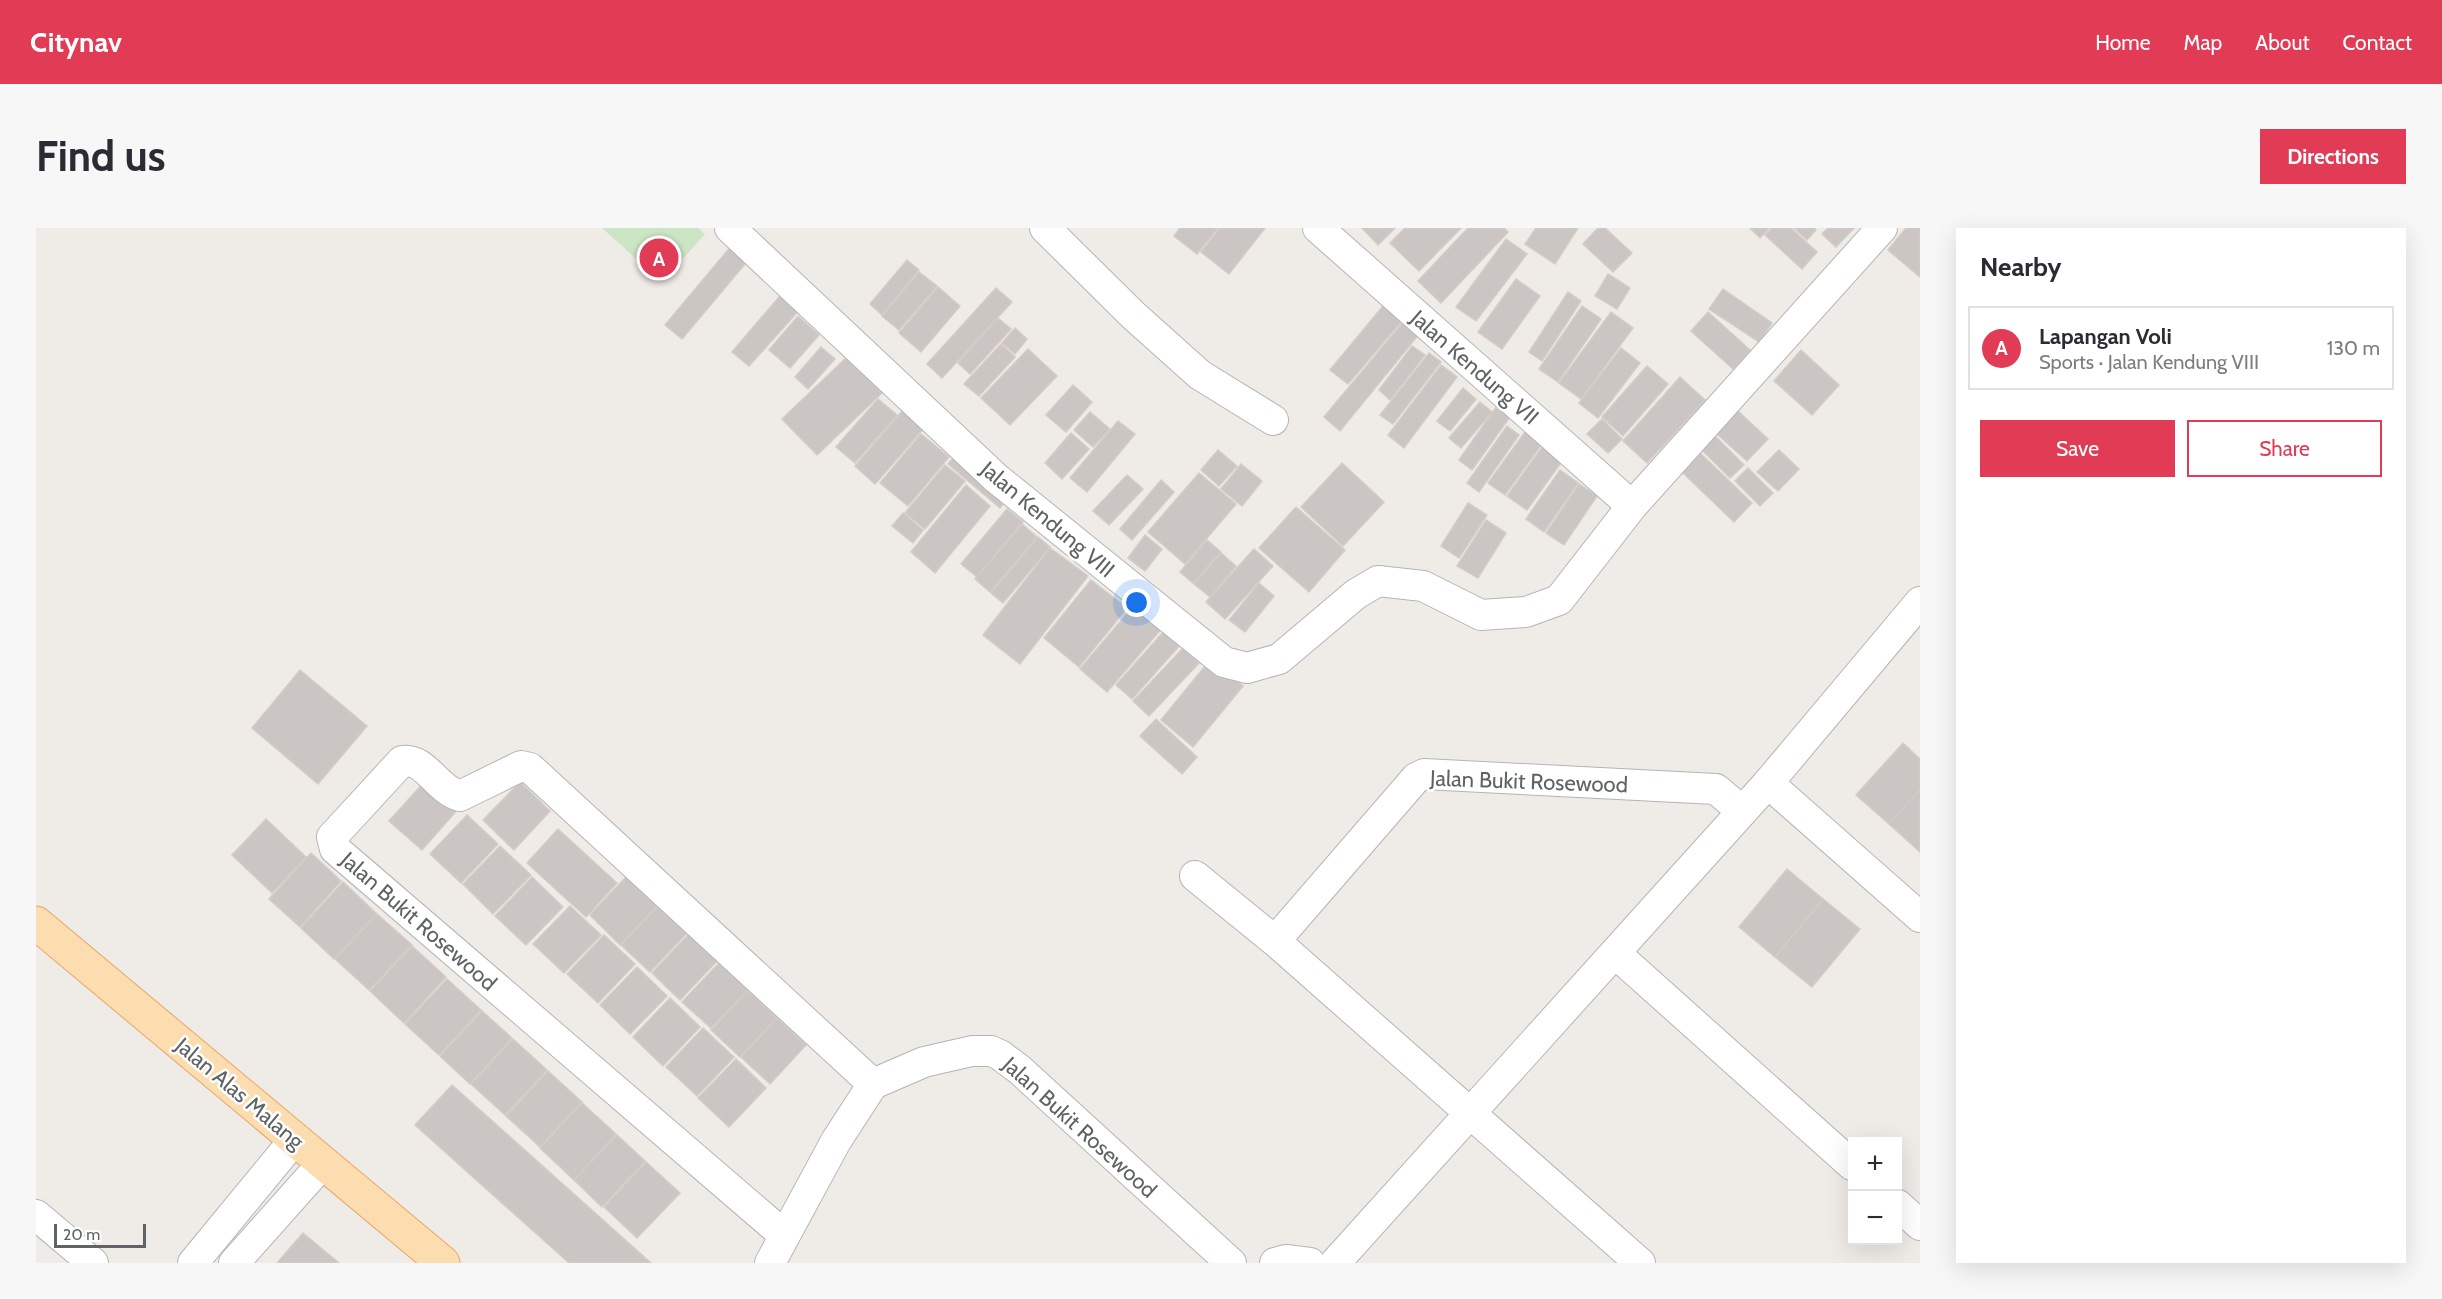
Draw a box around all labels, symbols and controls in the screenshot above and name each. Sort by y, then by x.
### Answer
text: Citynav [30,25,122,59]
text: Home [2095,30,2151,55]
text: Map [2184,30,2222,55]
text: About [2255,30,2309,55]
text: Contact [2342,30,2412,55]
button: Directions [2260,129,2406,184]
text: Find us [36,130,165,182]
pin: A [640,236,678,280]
text: Nearby [1980,251,2061,283]
street label: Jalan Kendung VII [1404,304,1544,430]
text: Lapangan Voli [2039,323,2172,350]
text: A [1995,336,2008,360]
text: 130 m [2327,336,2380,360]
text: Sports · Jalan Kendung VIII [2039,350,2259,374]
button: Save [1980,420,2175,477]
button: Share [2187,420,2382,477]
street label: Jalan Kendung VIII [974,455,1120,583]
your location [1122,588,1151,617]
street label: Jalan Bukit Rosewood [1429,765,1628,798]
street label: Jalan Bukit Rosewood [334,846,502,997]
street label: Jalan Alas Malang [169,1031,310,1156]
street label: Jalan Bukit Rosewood [996,1050,1162,1204]
map controls [1848,1137,1902,1245]
button: + [1848,1137,1902,1191]
button: − [1848,1191,1902,1245]
scale bar [54,1221,146,1248]
text: 20 m [63,1225,100,1244]

